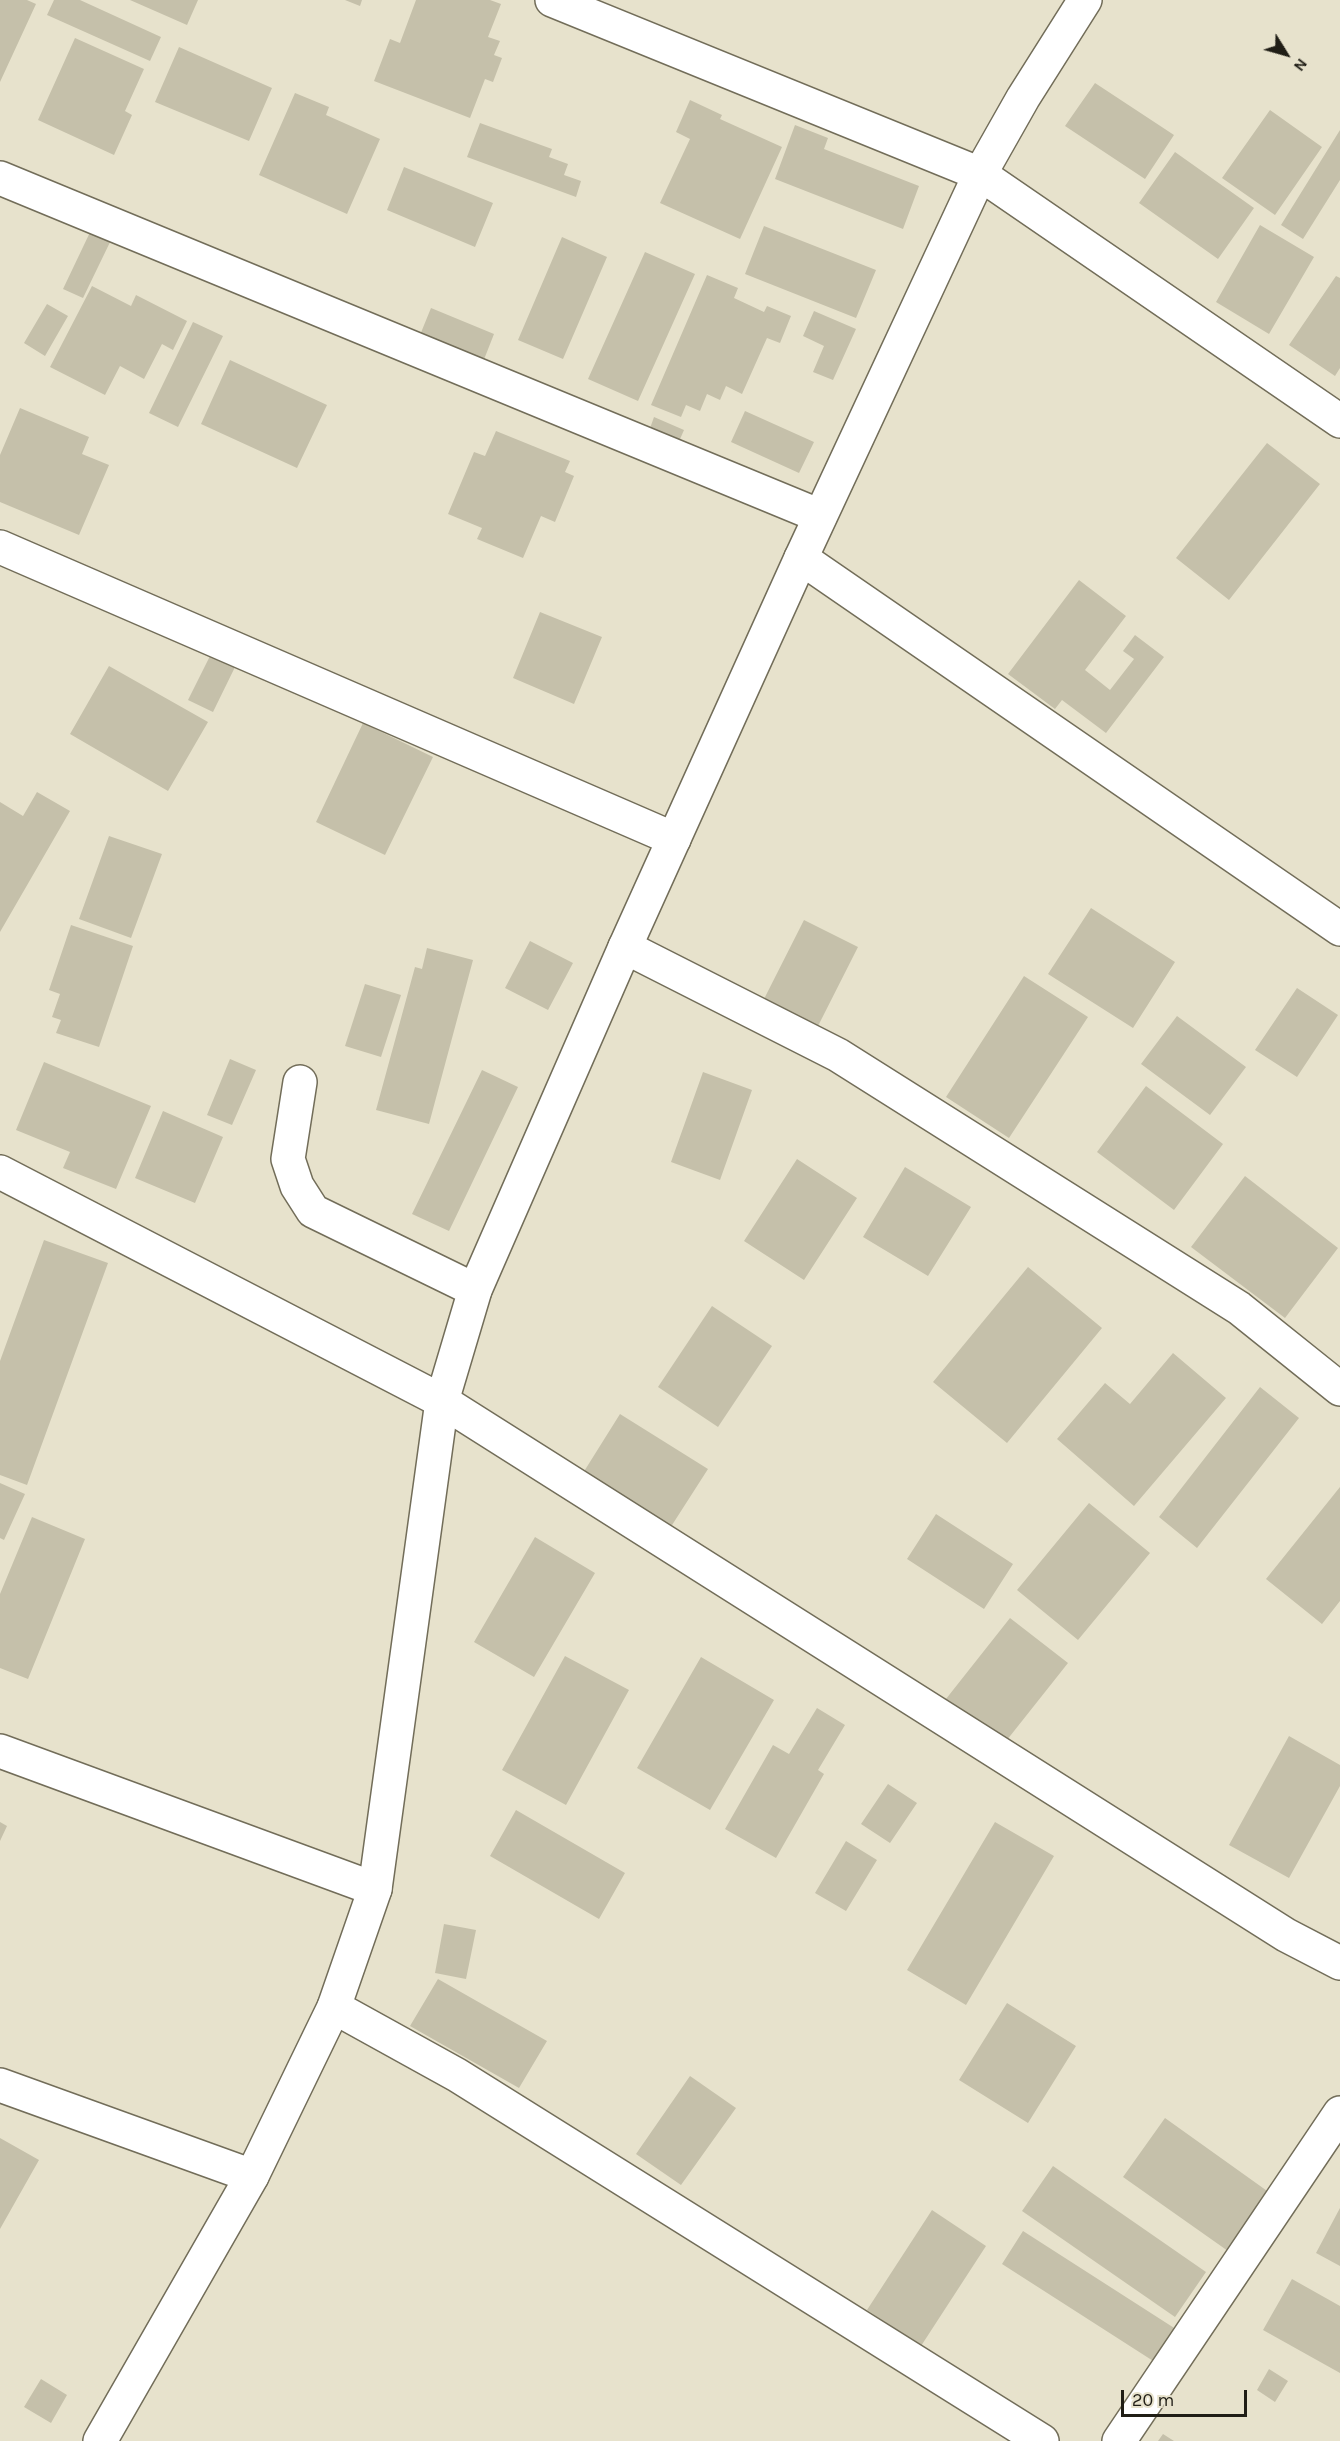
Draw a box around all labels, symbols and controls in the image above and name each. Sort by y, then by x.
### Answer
north arrow [1256,24,1316,84]
text: N [1290,55,1312,75]
scale bar [1124,2378,1250,2416]
text: 20 m [1132,2389,1174,2411]

